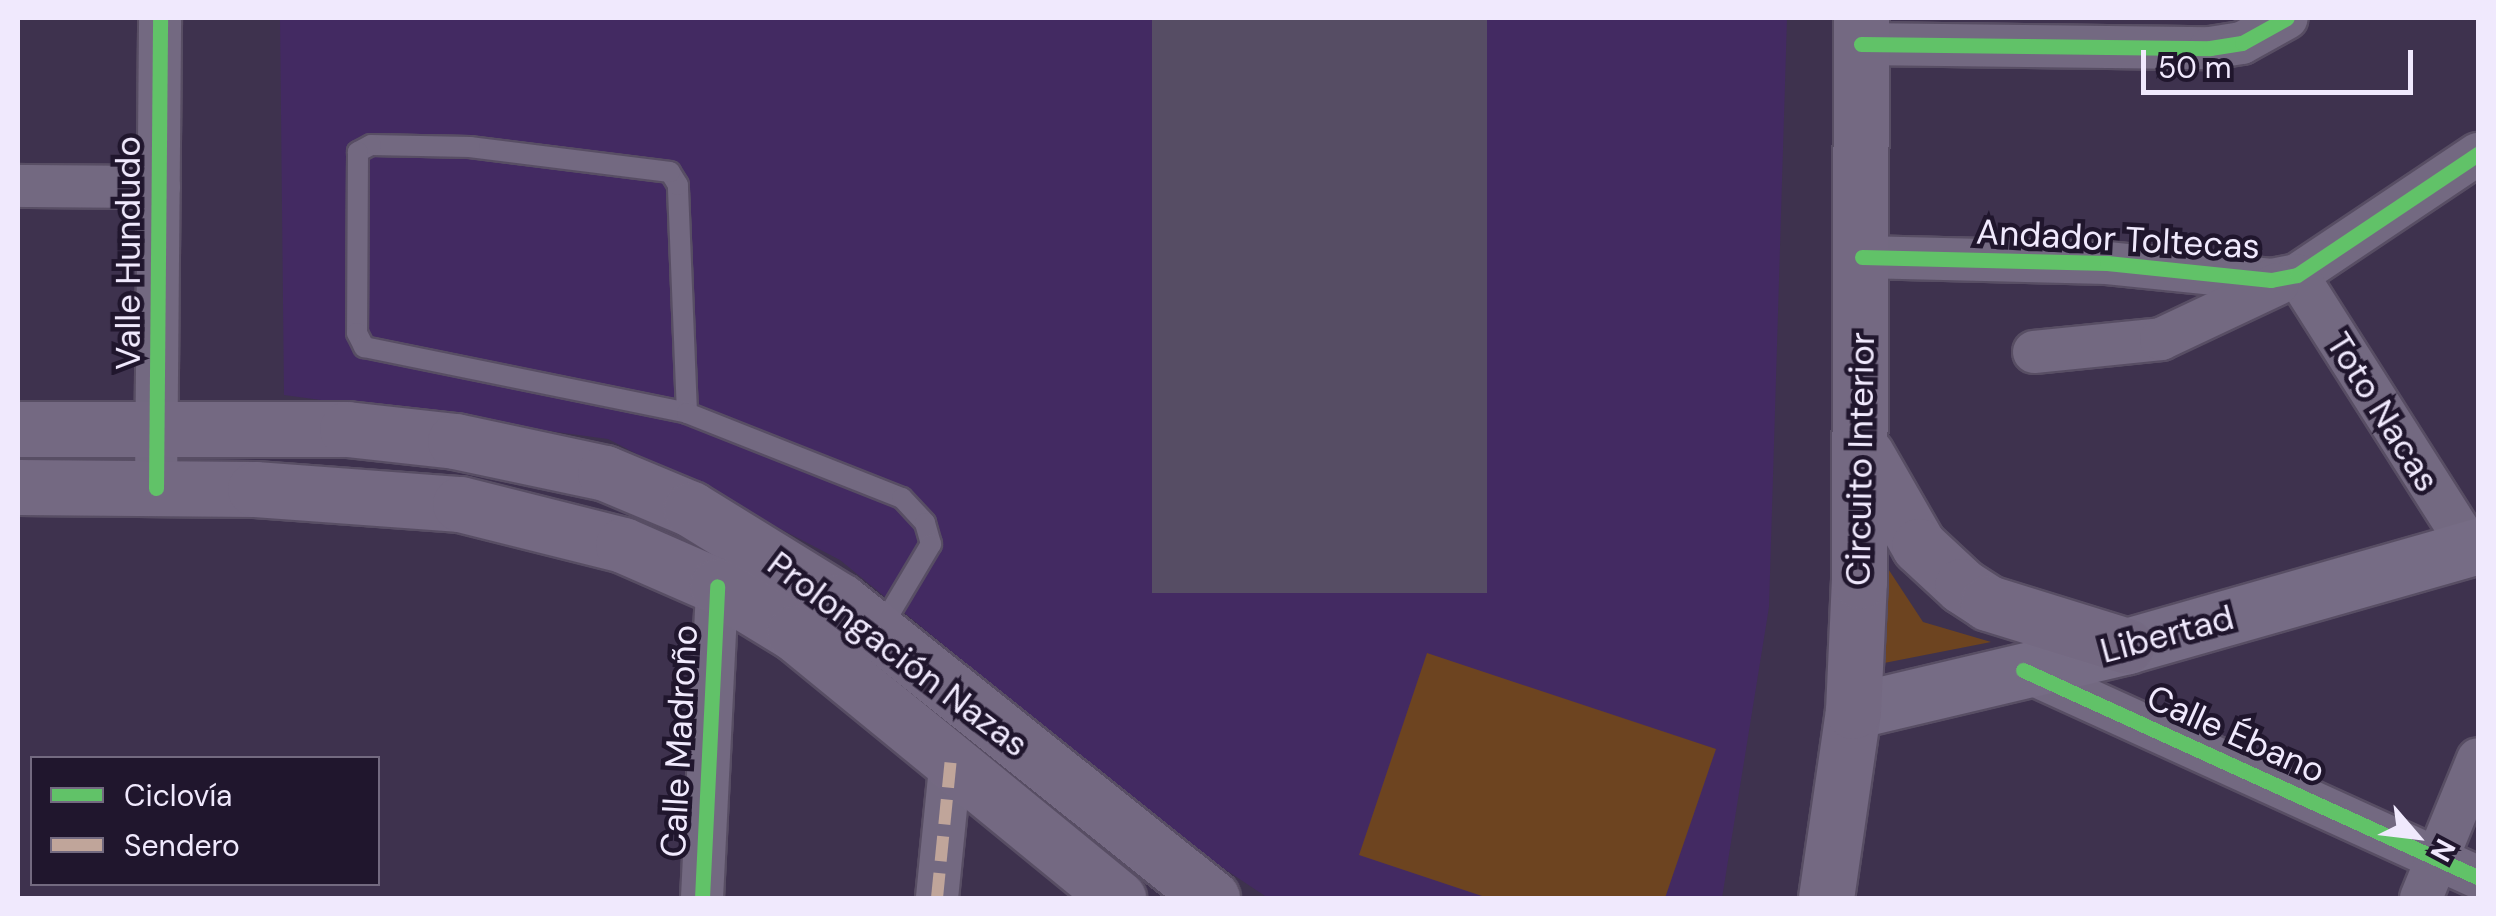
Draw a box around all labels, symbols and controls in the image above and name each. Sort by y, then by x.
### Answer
scale bar [2146,30,2418,92]
text: 50 m [2158,48,2232,87]
street label: Valle Hundudo [107,136,149,370]
street label: Andador Toltecas [1975,211,2261,267]
street label: Toto Nacas [2318,325,2448,499]
street label: Circuito Interior [1837,332,1883,586]
street label: Prolongación Nazas [760,542,1036,766]
street label: Libertad [2096,596,2238,672]
street label: Calle Madroño [652,623,706,859]
street label: Calle Ébano [2140,676,2332,792]
legend [30,756,380,886]
text: Ciclovía [124,776,232,815]
north arrow [2366,786,2466,886]
text: Sendero [124,826,240,865]
text: N [2422,833,2464,868]

